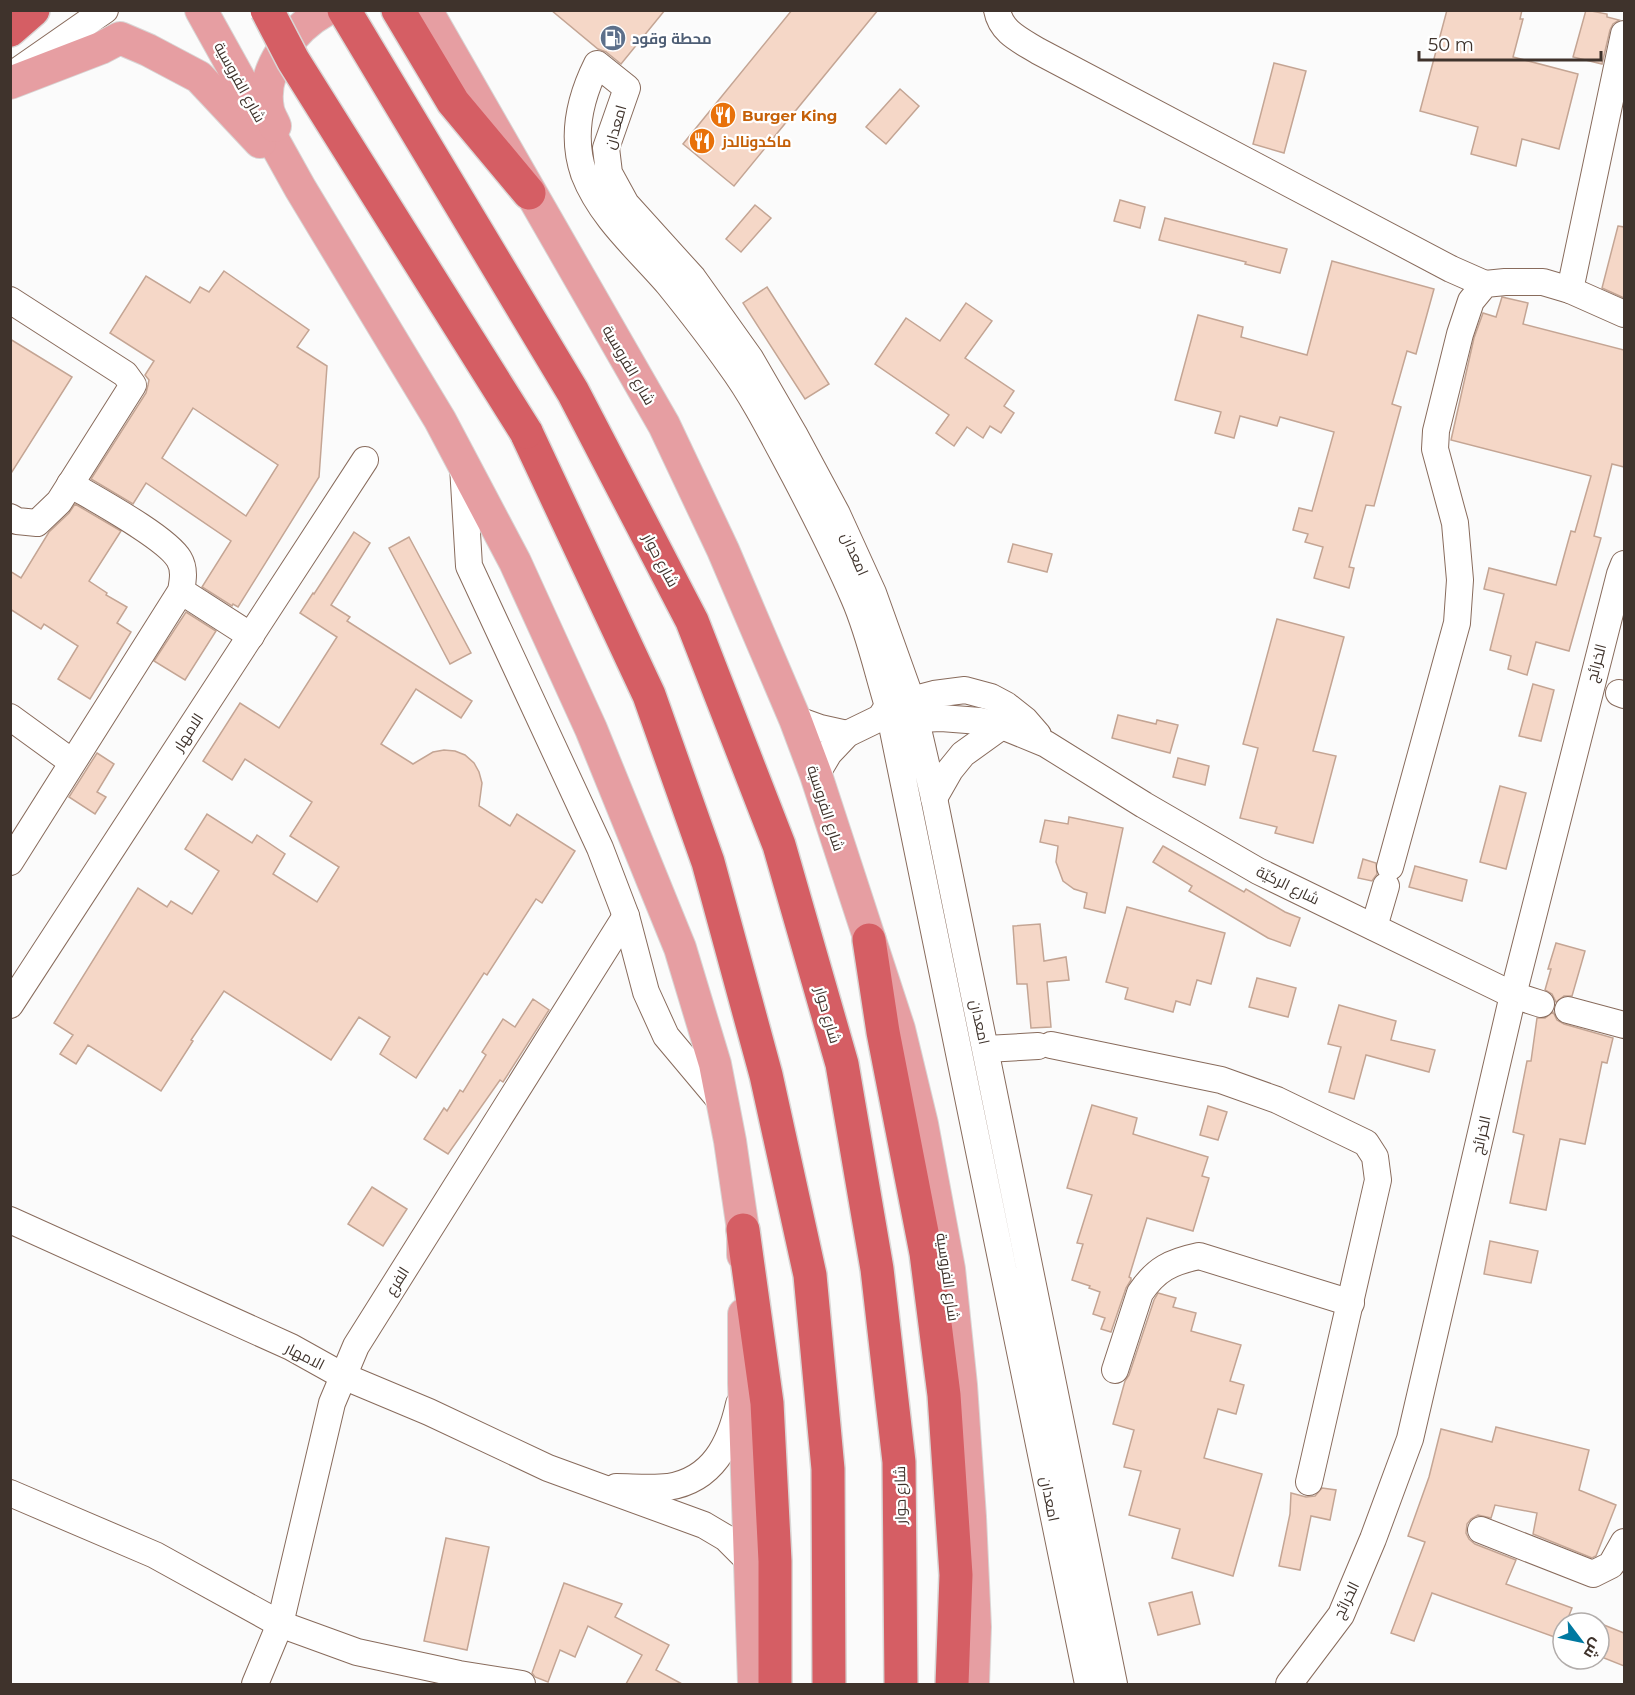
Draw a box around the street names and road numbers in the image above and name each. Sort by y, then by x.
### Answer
street label: شارع الفروسية [208,39,270,126]
street label: امعدان [600,103,631,152]
street label: شارع الفروسية [597,322,659,409]
street label: شارع حوار [637,529,683,591]
street label: امعدان [836,529,873,579]
street label: الخرائج [1582,642,1612,685]
street label: الامهار [168,709,208,756]
street label: شارع الفروسية [801,763,849,854]
street label: شارع الركيّة [1252,862,1323,910]
street label: شارع حوار [809,984,845,1046]
street label: امعدان [965,998,994,1046]
street label: الخرائج [1467,1114,1497,1157]
street label: شارع الفروسية [930,1232,964,1323]
street label: الفرع [381,1263,415,1300]
street label: الامهار [281,1338,328,1375]
street label: شارع حوار [890,1466,912,1525]
street label: امعدان [1035,1475,1064,1523]
street label: الخرائج [1329,1578,1365,1623]

